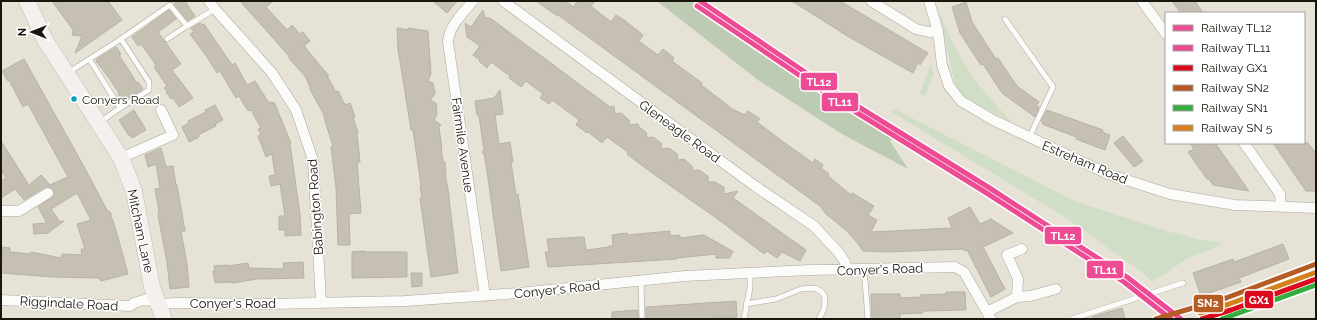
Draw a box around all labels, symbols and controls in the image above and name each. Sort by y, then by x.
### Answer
north arrow [12,12,52,52]
legend [1165,12,1305,144]
text: Railway TL12 [1201,21,1272,35]
text: N [16,28,29,36]
text: Railway TL11 [1201,41,1270,55]
text: Railway GX1 [1201,61,1267,75]
line badge: TL12 [800,72,838,91]
text: TL12 [807,76,831,89]
text: Railway SN2 [1201,81,1269,95]
line badge: TL11 [821,92,859,112]
place label: Conyers Road [82,93,159,107]
marker: Conyers Road [69,94,79,104]
text: TL11 [828,96,853,109]
street label: Fairmile Avenue [448,97,477,194]
street label: Gleneagle Road [636,97,723,166]
text: Railway SN1 [1201,101,1268,115]
text: Railway SN 5 [1201,121,1273,135]
street label: Estreham Road [1040,138,1130,187]
street label: Babington Road [305,158,326,256]
street label: Mitcham Lane [124,188,157,275]
line badge: TL12 [1044,226,1082,245]
text: TL12 [1051,230,1075,243]
street label: Conyer's Road [837,260,923,279]
line badge: TL11 [1086,260,1124,279]
text: TL11 [1093,264,1118,277]
street label: Conyer's Road [513,278,601,301]
line badge: GX1 [1244,290,1274,309]
street label: Riggindale Road [19,293,119,314]
line badge: SN2 [1193,294,1224,313]
text: GX1 [1249,294,1270,307]
street label: Conyer's Road [190,296,276,311]
text: SN2 [1197,297,1219,310]

